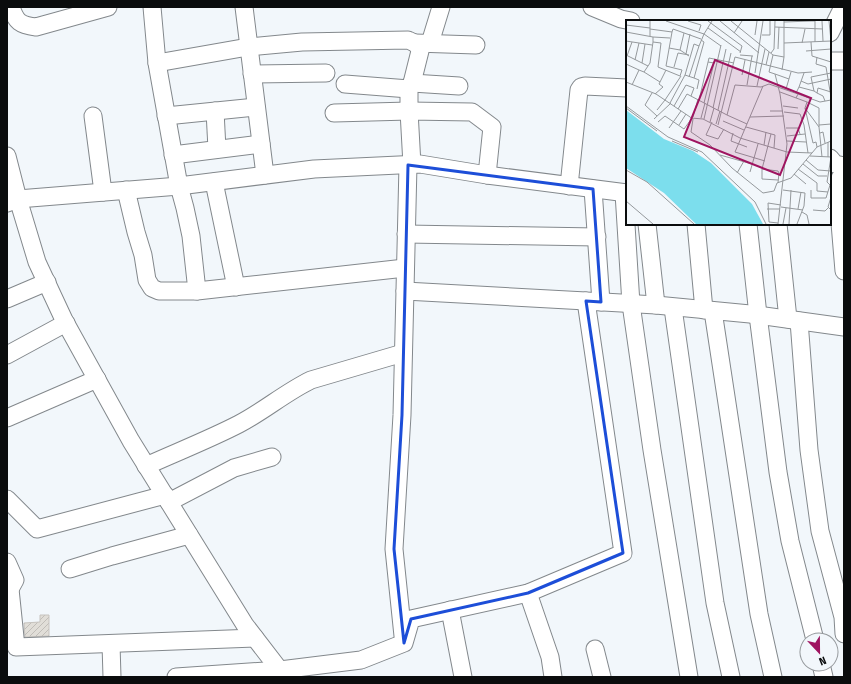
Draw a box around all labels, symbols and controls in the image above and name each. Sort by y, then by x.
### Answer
inset map [626,20,831,225]
north arrow [799,632,839,672]
text: N [817,654,828,668]

